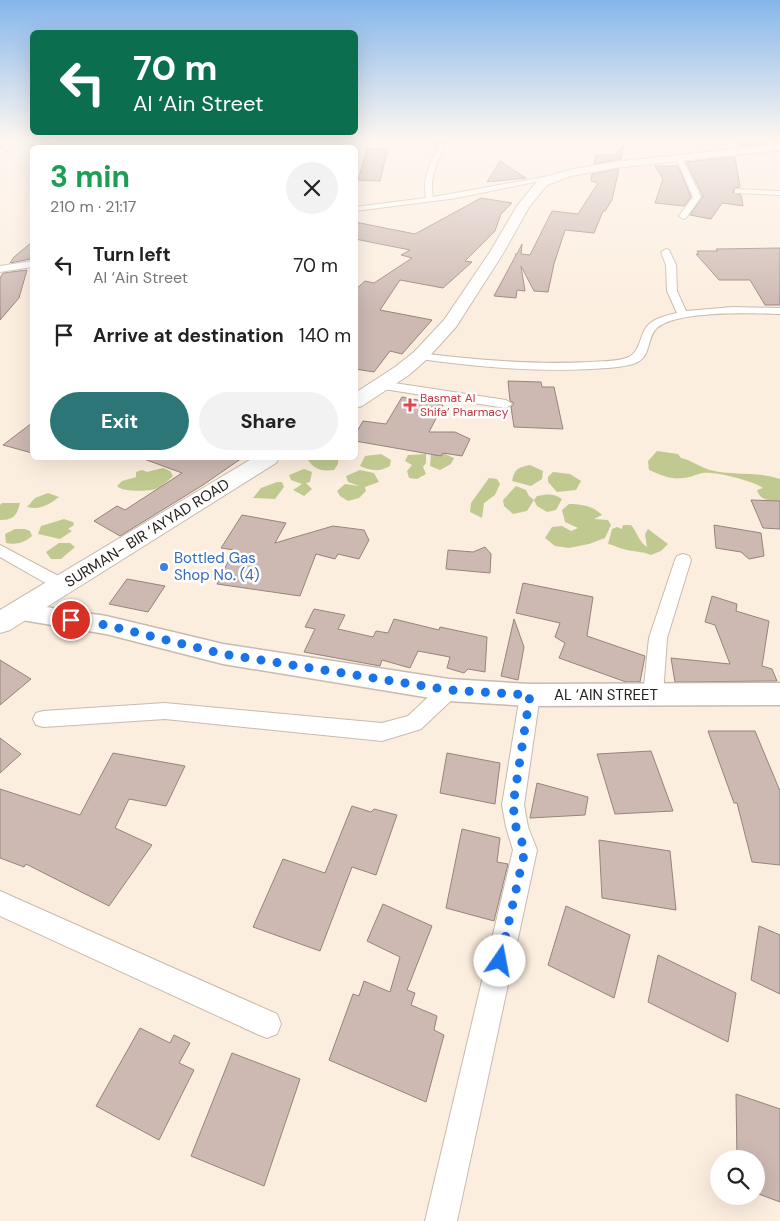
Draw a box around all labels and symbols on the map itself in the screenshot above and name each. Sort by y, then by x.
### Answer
place label: Basmat Al Shifa’ Pharmacy [420,390,509,420]
marker: Basmat Al Shifa’ Pharmacy [404,399,416,411]
street label: SURMAN- BIR ‘AYYAD ROAD [61,474,233,592]
place label: Bottled Gas Shop No. (4) [174,548,260,585]
marker: Bottled Gas Shop No. (4) [158,561,170,573]
pin [50,599,92,641]
street label: AL ‘AIN STREET [554,685,658,705]
position arrow [473,934,525,986]

